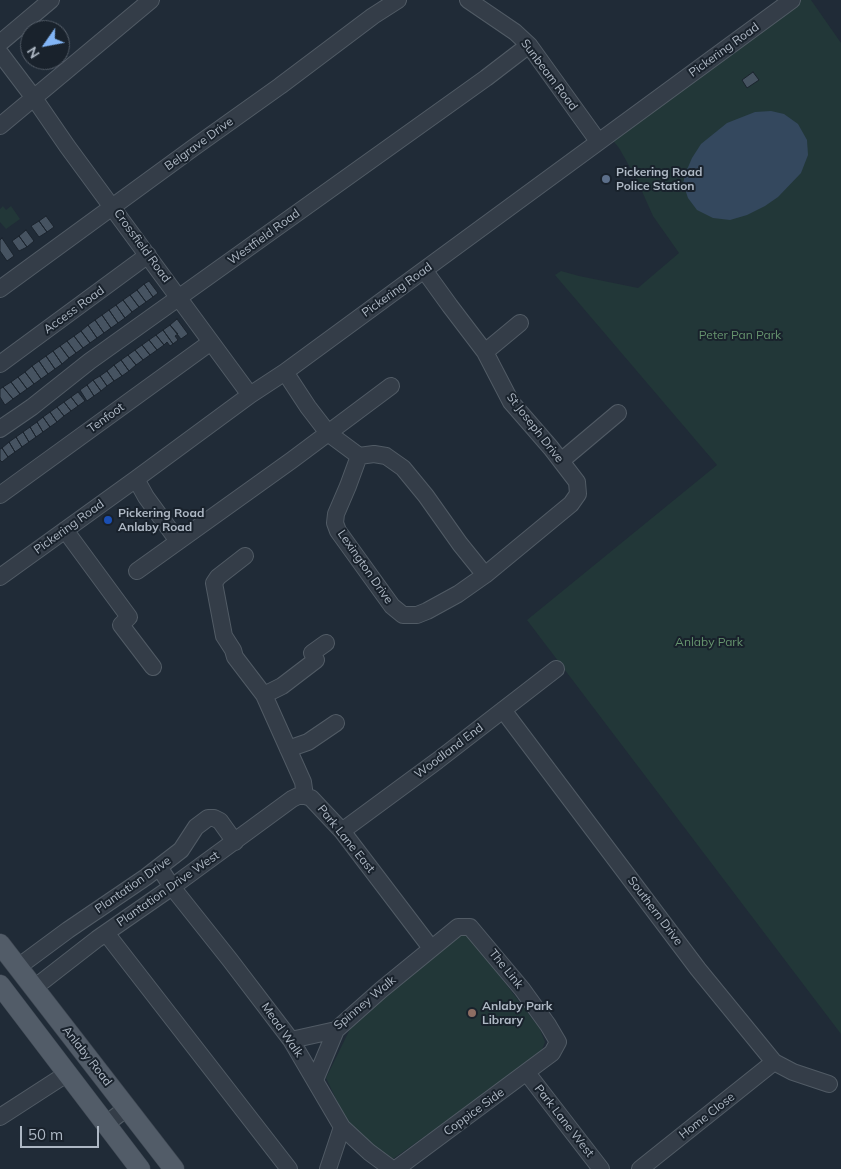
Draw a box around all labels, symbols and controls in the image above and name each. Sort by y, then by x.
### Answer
north arrow [20,20,70,70]
street label: Pickering Road [686,20,762,80]
street label: Sunbeam Road [518,37,580,113]
text: N [23,43,44,62]
street label: Belgrave Drive [162,114,236,174]
place label: Pickering Road Police Station [616,165,702,193]
marker: Pickering Road Police Station [600,173,612,185]
street label: Crossfield Road [111,206,173,286]
street label: Westfield Road [225,206,303,268]
street label: Pickering Road [359,260,435,320]
street label: Access Road [41,283,107,337]
park label: Peter Pan Park [699,328,781,342]
street label: St Joseph Drive [503,390,567,466]
street label: Tenfoot [85,400,127,436]
street label: Pickering Road [31,497,107,557]
place label: Pickering Road Anlaby Road [118,506,204,534]
marker: Pickering Road Anlaby Road [102,514,114,526]
street label: Lexington Drive [334,527,396,607]
park label: Anlaby Park [675,635,743,649]
street label: Woodland End [412,720,486,782]
street label: Park Lane East [314,802,378,876]
street label: Plantation Drive West [114,848,222,930]
street label: Plantation Drive [92,853,174,917]
street label: Southern Drive [624,874,686,948]
street label: The Link [486,946,526,992]
street label: Spinney Walk [331,973,399,1033]
place label: Anlaby Park Library [482,999,552,1027]
street label: Mead Walk [258,1000,306,1060]
marker: Anlaby Park Library [466,1007,478,1019]
street label: Anlaby Road [59,1023,115,1089]
street label: Park Lane West [531,1082,597,1160]
street label: Coppice Side [441,1085,507,1139]
street label: Home Close [676,1090,738,1142]
scale bar [22,1116,101,1148]
text: 50 m [28,1125,63,1144]

